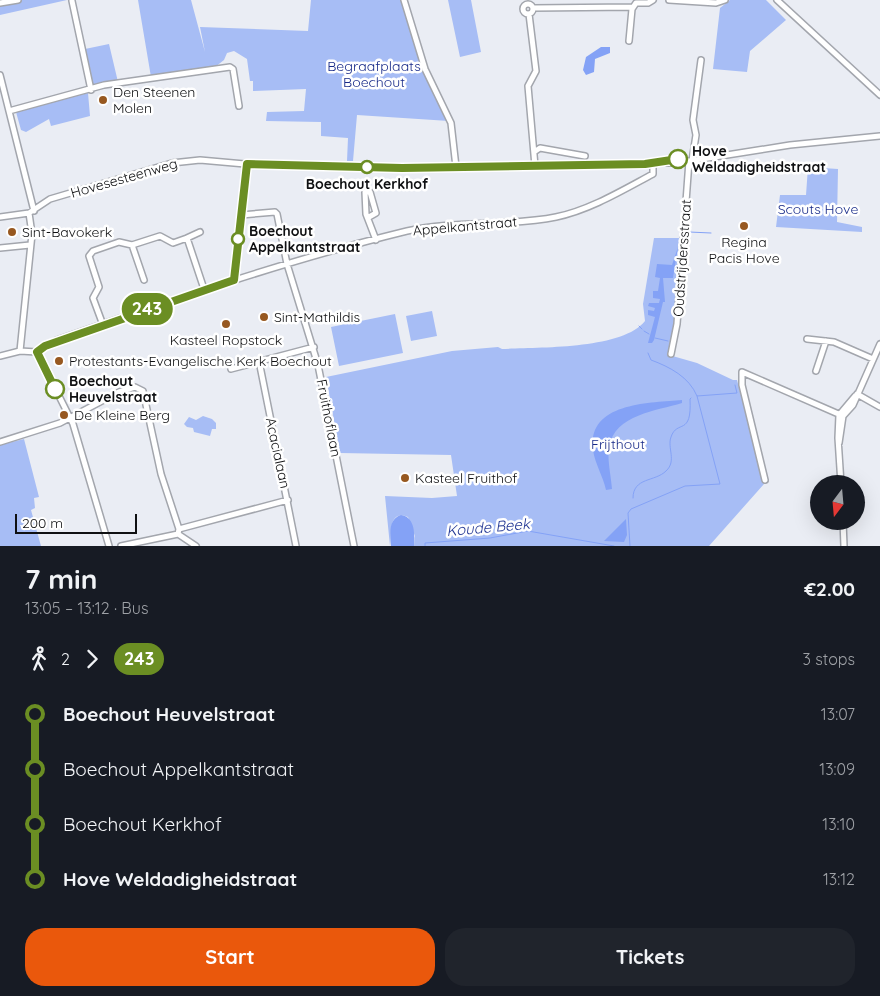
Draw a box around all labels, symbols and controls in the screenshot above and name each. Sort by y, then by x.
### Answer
park label: Begraafplaats Boechout [327,57,421,91]
place label: Den Steenen Molen [113,83,195,117]
marker: Den Steenen Molen [97,94,109,106]
place label: Hove Weldadigheidstraat [692,142,826,176]
marker: Hove Weldadigheidstraat [668,149,688,169]
street label: Hovesesteenweg [68,154,180,202]
marker: Boechout Kerkhof [360,160,374,174]
place label: Boechout Kerkhof [306,175,429,193]
street label: Oudstrijdersstraat [669,199,695,317]
park label: Scouts Hove [778,200,858,218]
street label: Appelkantstraat [412,212,518,240]
marker: Regina Pacis Hove [738,220,750,232]
place label: Boechout Appelkantstraat [249,222,361,256]
place label: Sint-Bavokerk [22,223,112,241]
marker: Sint-Bavokerk [6,226,18,238]
marker: Boechout Appelkantstraat [231,232,245,246]
place label: Regina Pacis Hove [708,233,780,267]
line badge: 243 [118,293,176,325]
text: 243 [132,297,162,320]
place label: Sint-Mathildis [274,308,360,326]
marker: Sint-Mathildis [258,311,270,323]
marker: Kasteel Ropstock [220,318,232,330]
place label: Kasteel Ropstock [170,331,282,349]
place label: Protestants-Evangelische Kerk Boechout [69,352,332,370]
marker: Protestants-Evangelische Kerk Boechout [53,355,65,367]
place label: Boechout Heuvelstraat [69,372,157,406]
street label: Fruithoflaan [313,378,345,458]
marker: Boechout Heuvelstraat [45,379,65,399]
place label: De Kleine Berg [74,406,170,424]
marker: De Kleine Berg [58,409,70,421]
street label: Acacialaan [262,416,294,490]
park label: Frijthout [591,435,645,453]
place label: Kasteel Fruithof [415,469,517,487]
marker: Kasteel Fruithof [399,472,411,484]
north arrow [810,475,865,530]
map controls [810,475,865,530]
scale bar [15,511,138,534]
text: 200 m [22,514,63,532]
water label: Koude Beek [445,514,533,540]
text: 7 min [25,561,97,596]
text: €2.00 [804,577,855,601]
text: 13:05 – 13:12 · Bus [25,598,148,618]
icon: walk [25,645,53,673]
icon: forward [78,645,106,673]
text: 243 [124,647,154,670]
text: 2 [61,649,70,669]
text: 3 stops [803,649,855,669]
text: Boechout Heuvelstraat [63,702,275,726]
text: 13:07 [821,704,855,724]
text: Boechout Appelkantstraat [63,757,294,781]
text: 13:09 [819,759,855,779]
text: Boechout Kerkhof [63,812,222,836]
text: 13:10 [822,814,855,834]
text: Hove Weldadigheidstraat [63,867,297,891]
text: 13:12 [823,869,855,889]
button: Start [25,928,435,986]
button: Tickets [445,928,855,986]

